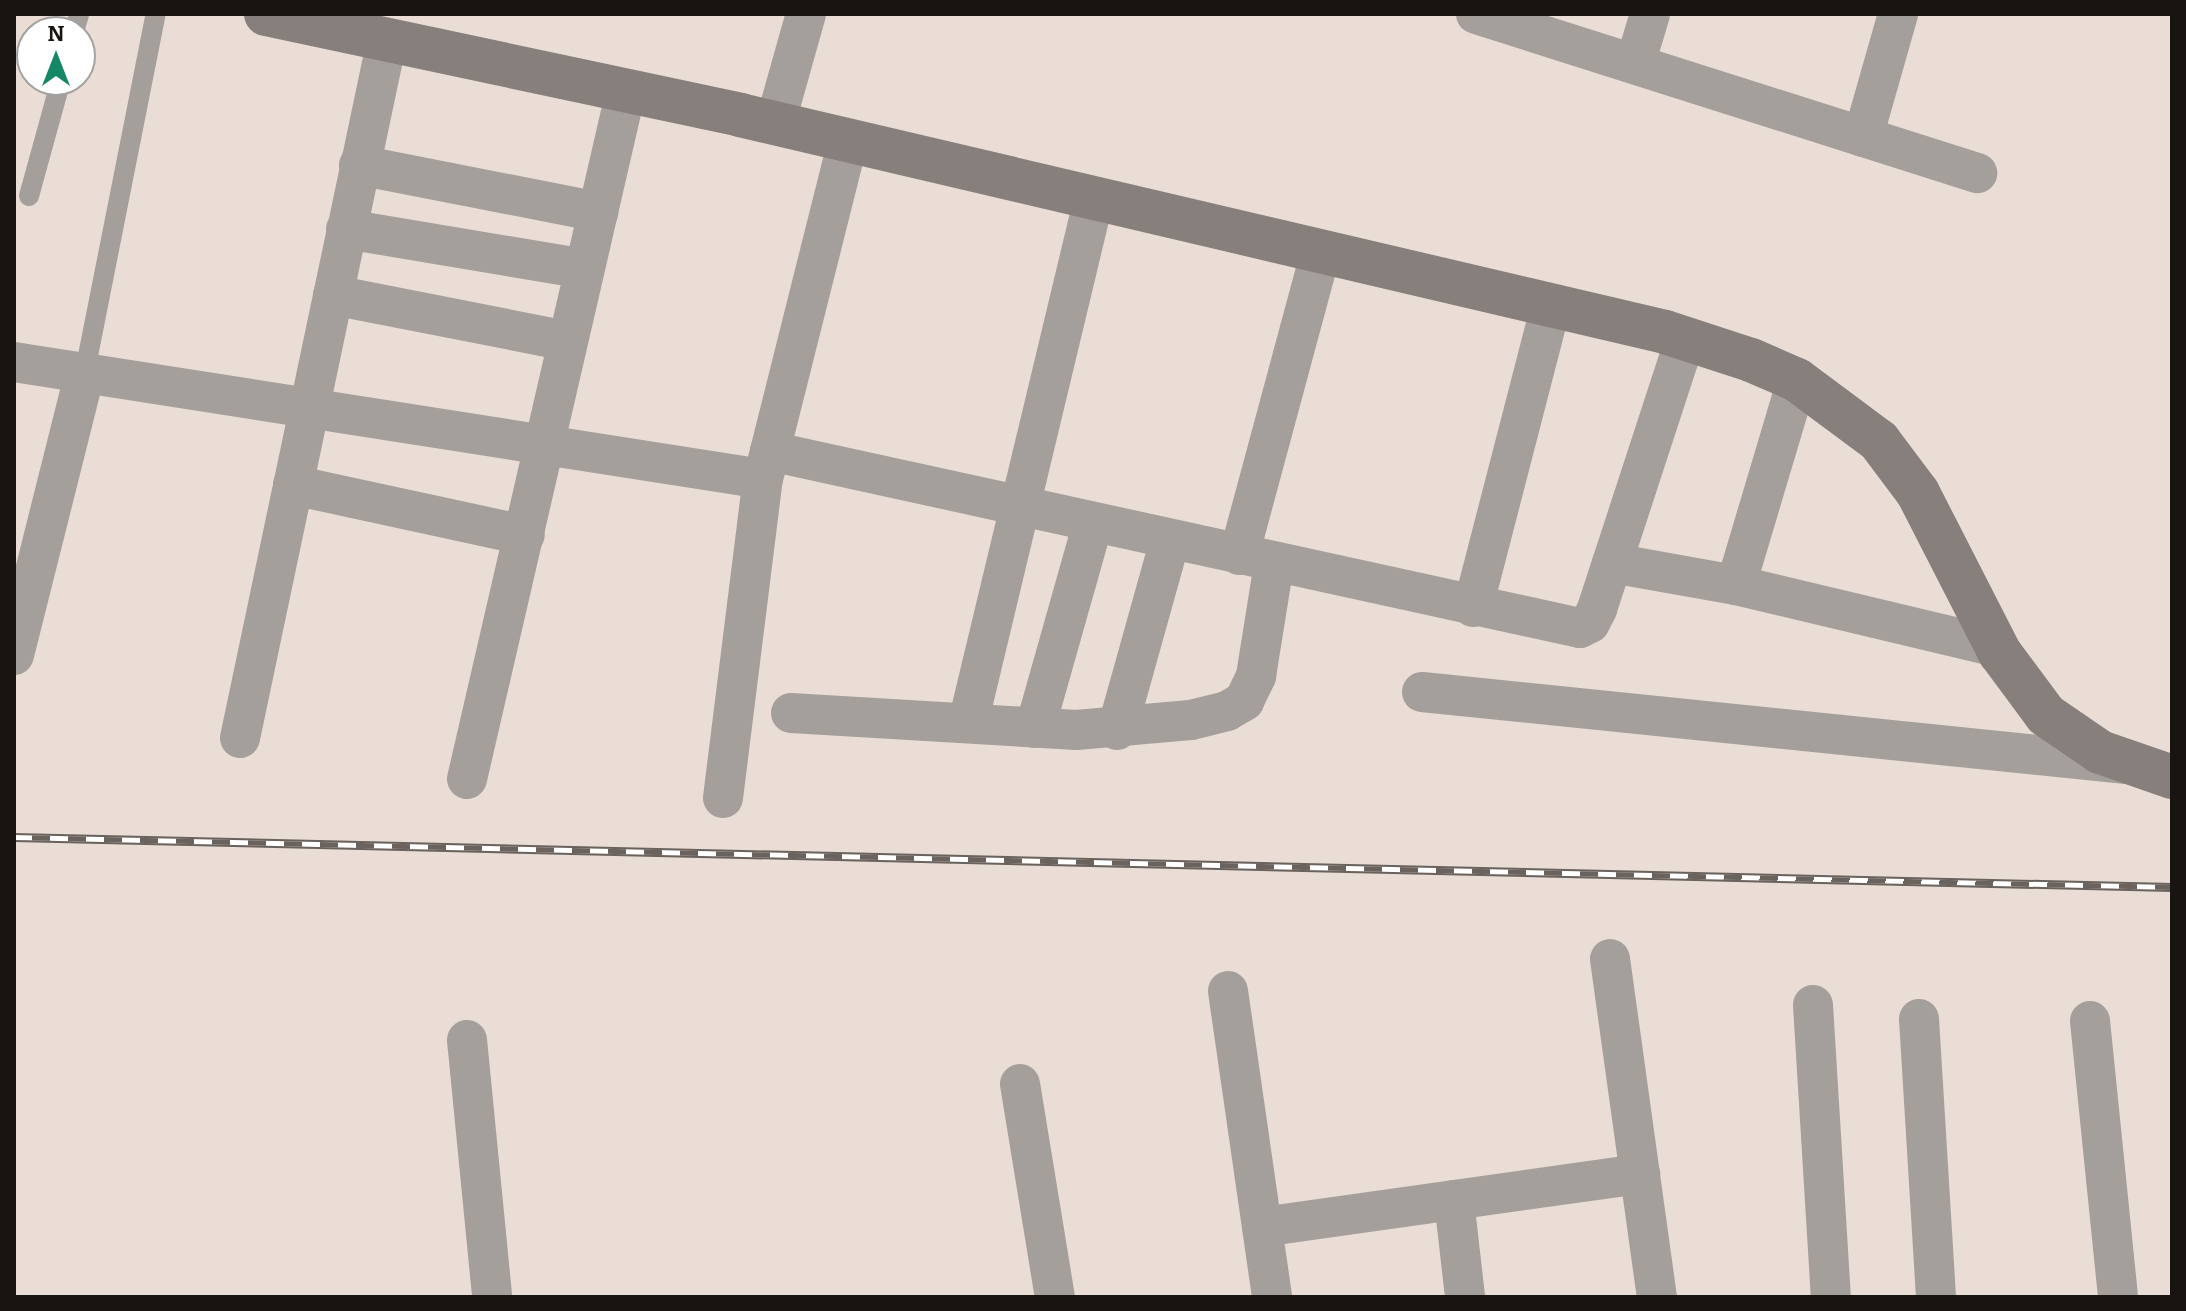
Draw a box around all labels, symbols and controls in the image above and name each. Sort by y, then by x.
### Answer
north arrow [16,16,96,96]
text: N [48,20,64,47]

